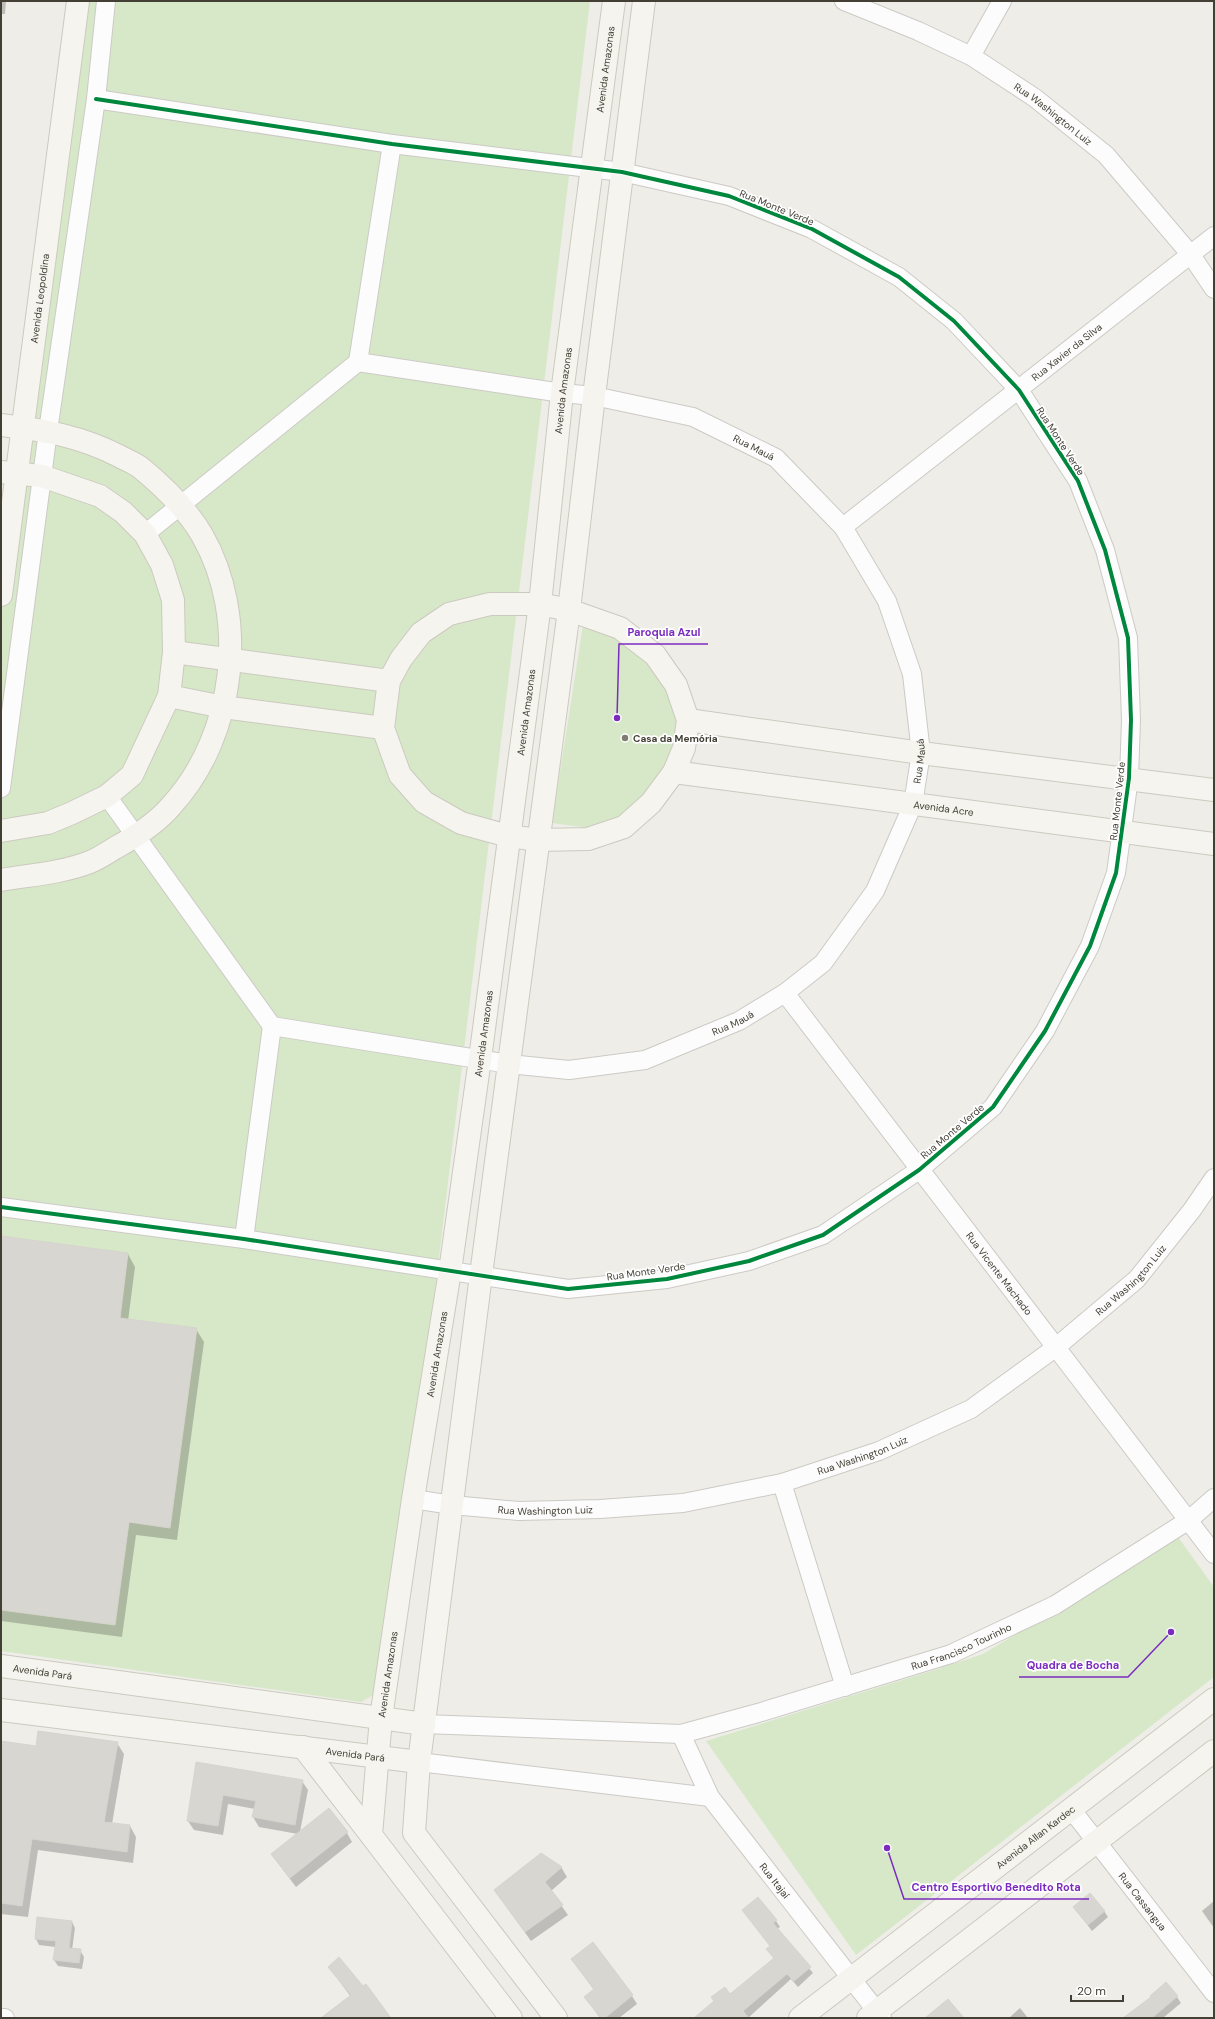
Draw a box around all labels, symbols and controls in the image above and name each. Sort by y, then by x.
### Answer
street label: Avenida Amazonas [593,25,618,113]
street label: Rua Washington Luiz [1011,80,1095,149]
street label: Rua Monte Verde [738,187,816,228]
street label: Avenida Leopoldina [28,253,52,344]
street label: Rua Xavier da Silva [1029,320,1105,384]
street label: Avenida Amazonas [552,346,575,434]
street label: Rua Monte Verde [1034,405,1088,478]
street label: Rua Mauá [731,431,777,463]
callout: Paroquia Azul [619,621,708,644]
text: Paroquia Azul [628,625,701,639]
street label: Avenida Amazonas [514,668,538,756]
place label: Casa da Memória [633,732,718,745]
marker: Casa da Memória [620,733,630,743]
street label: Rua Mauá [910,738,928,784]
street label: Rua Monte Verde [1107,761,1128,841]
street label: Avenida Acre [913,798,975,819]
street label: Avenida Amazonas [472,989,496,1078]
street label: Rua Mauá [710,1008,756,1039]
street label: Rua Monte Verde [918,1101,987,1162]
street label: Rua Vicente Machado [963,1230,1035,1318]
street label: Rua Washington Luiz [1093,1242,1169,1318]
street label: Rua Monte Verde [606,1260,686,1283]
street label: Avenida Amazonas [424,1310,450,1398]
street label: Rua Washington Luiz [816,1433,910,1478]
street label: Rua Washington Luiz [497,1503,593,1518]
street label: Rua Francisco Tourinho [909,1620,1014,1673]
street label: Avenida Amazonas [375,1630,401,1718]
callout: Quadra de Bocha [1019,1654,1128,1677]
text: Quadra de Bocha [1027,1658,1119,1672]
street label: Avenida Pará [12,1662,73,1683]
street label: Avenida Pará [325,1744,386,1765]
street label: Avenida Allan Kardec [993,1802,1078,1872]
street label: Rua Itajaí [757,1860,793,1902]
street label: Rua Cassangua [1116,1870,1169,1934]
callout: Centro Esportivo Benedito Rota [904,1876,1089,1899]
text: Centro Esportivo Benedito Rota [911,1880,1081,1894]
scale bar [1071,1977,1123,2003]
text: 20 m [1077,1983,1106,1999]

